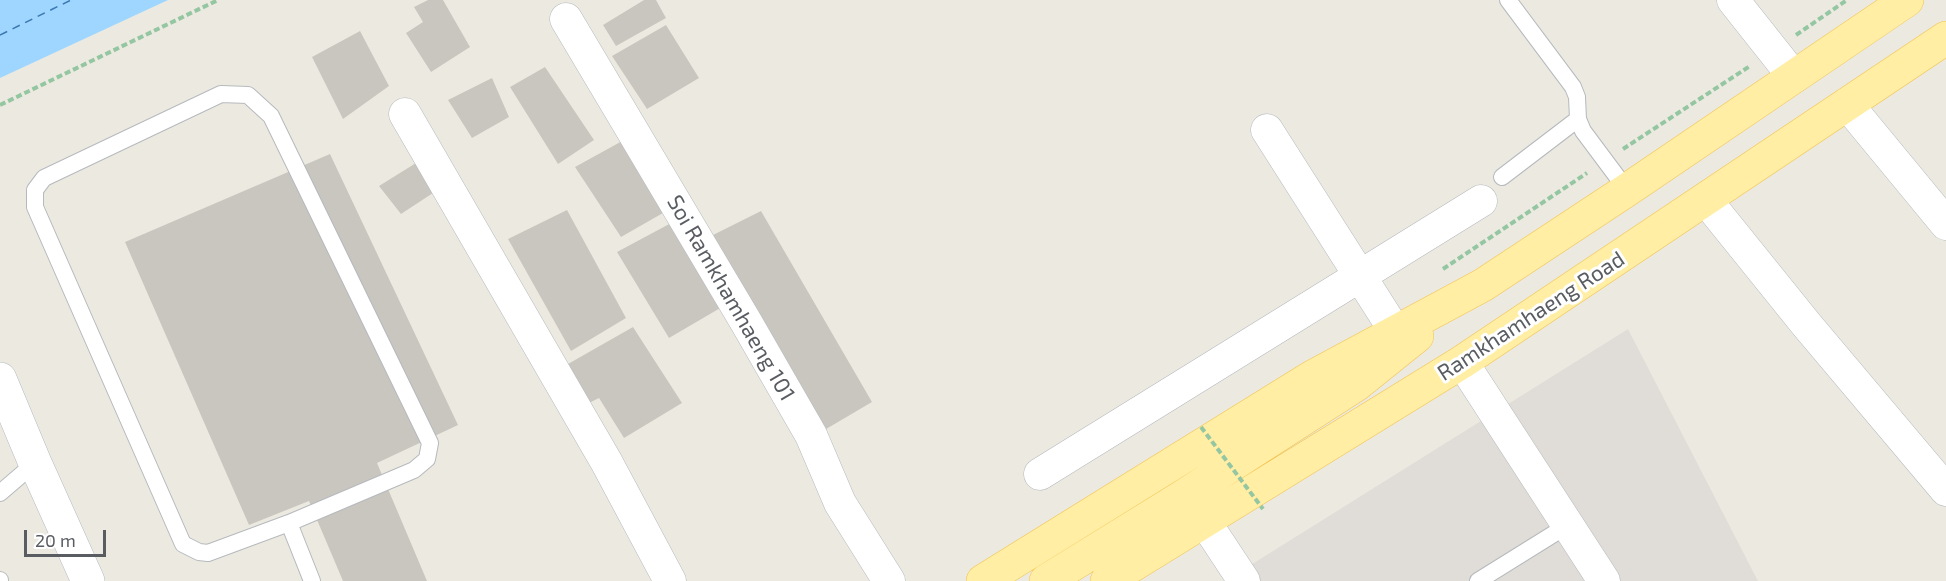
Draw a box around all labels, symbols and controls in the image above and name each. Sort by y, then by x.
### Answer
street label: Soi Ramkhamhaeng 101 [661,191,801,405]
street label: Ramkhamhaeng Road [1433,246,1629,386]
scale bar [27,518,110,556]
text: 20 m [35,529,76,551]

